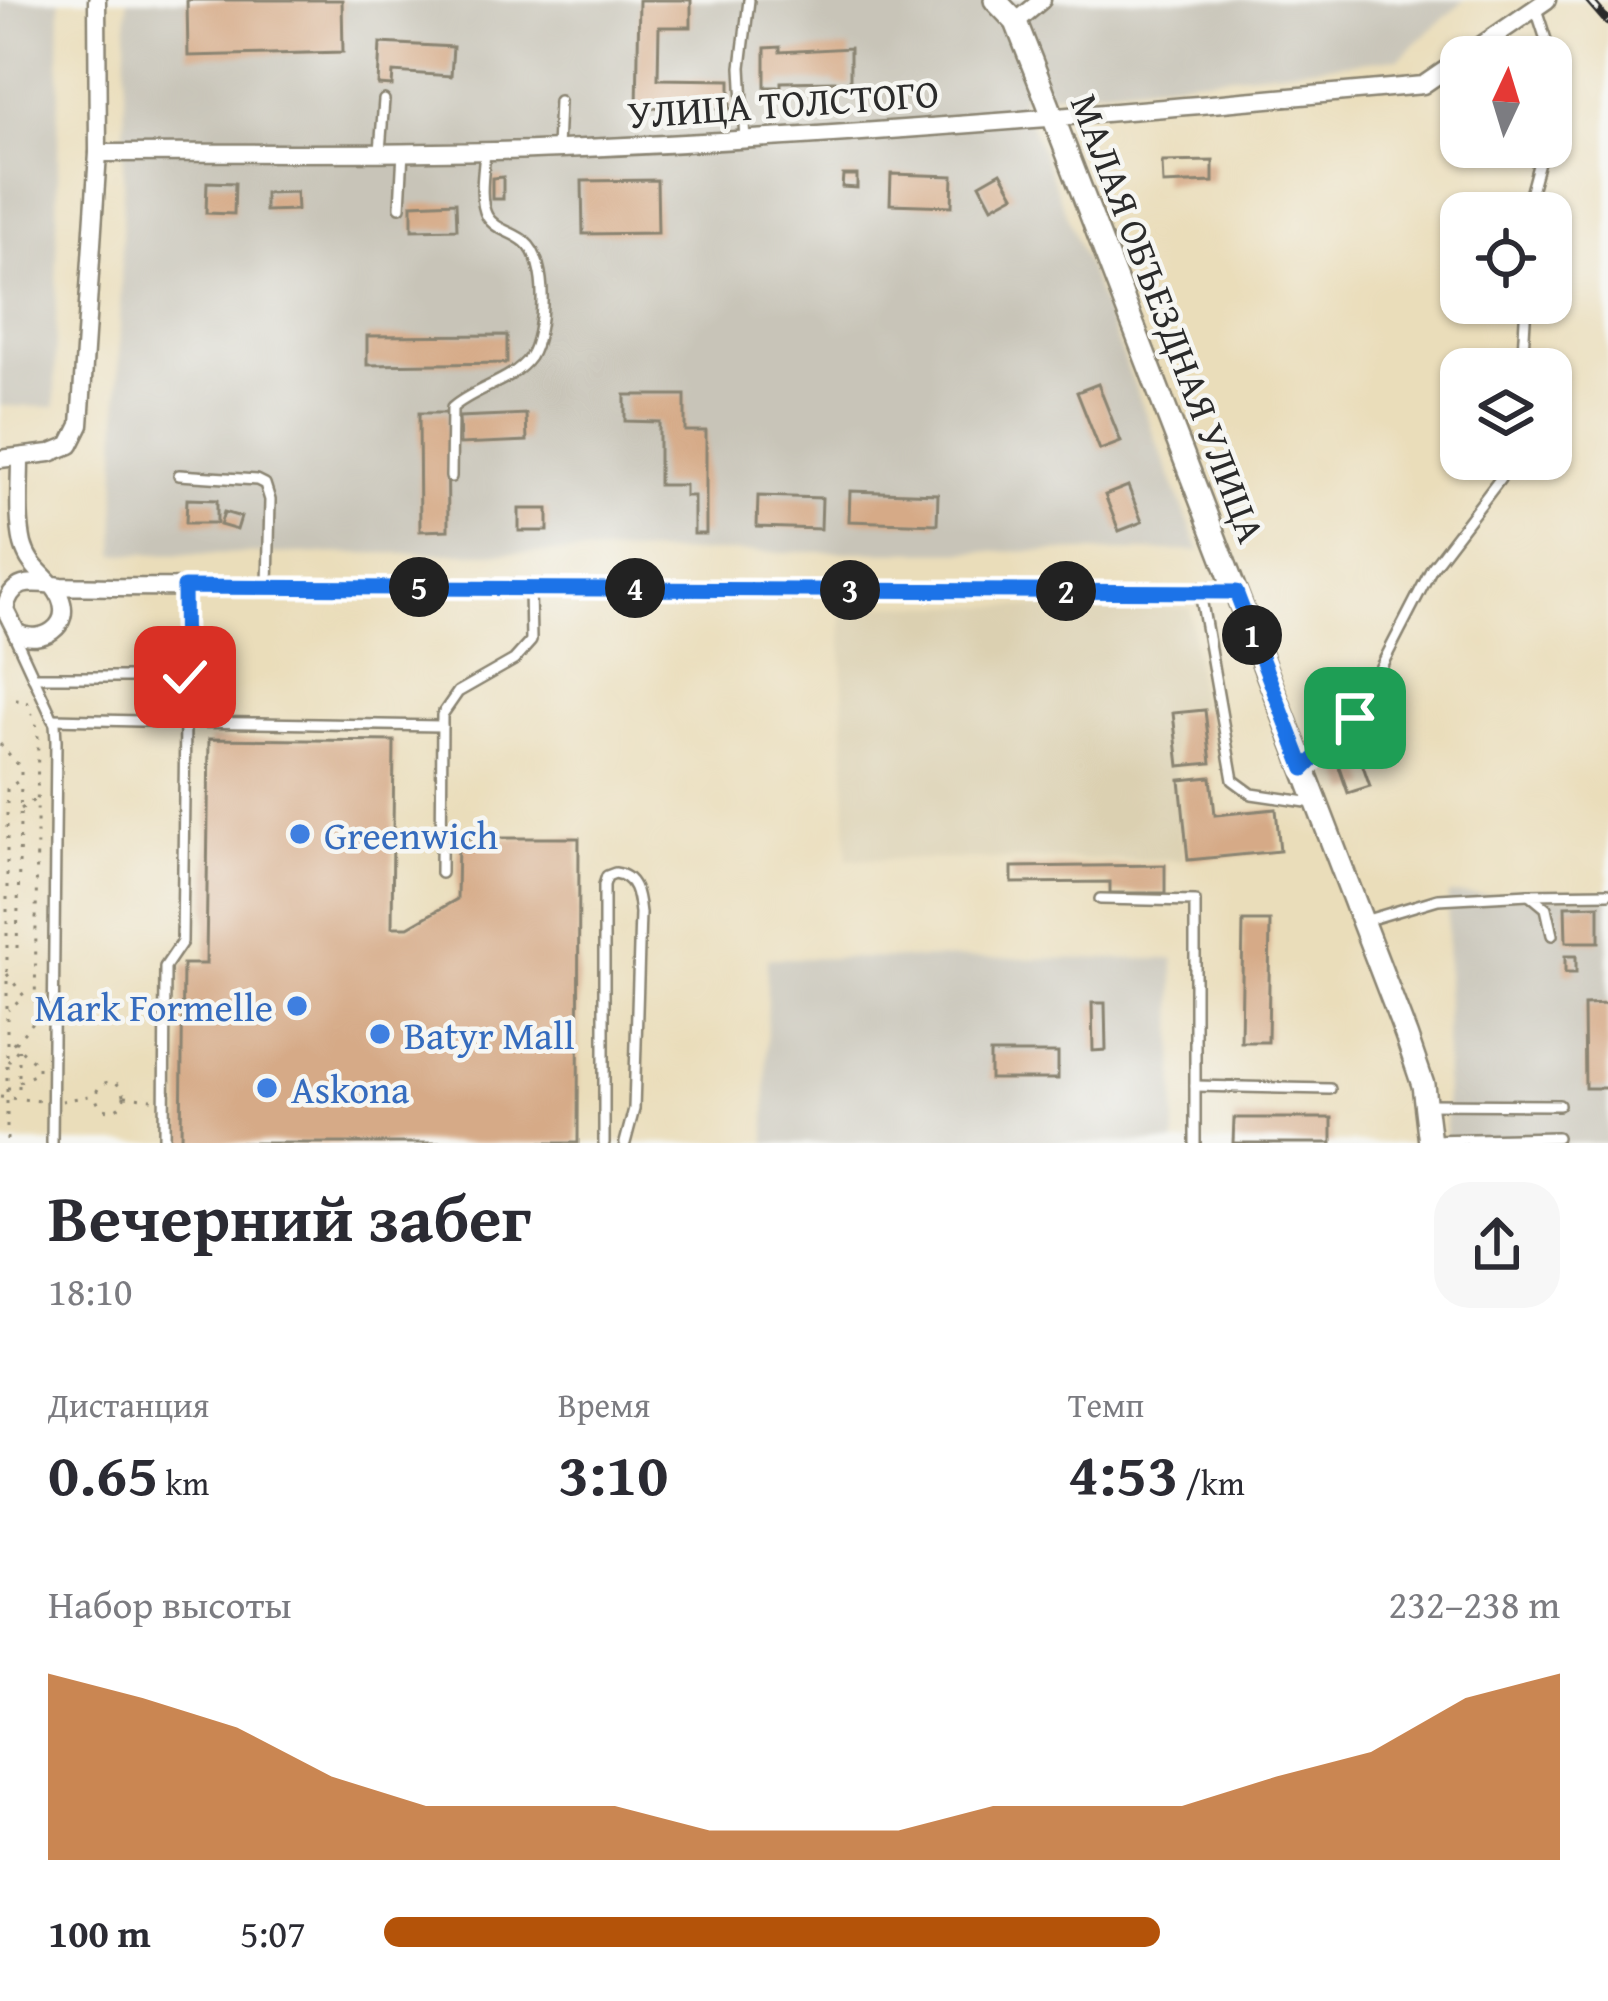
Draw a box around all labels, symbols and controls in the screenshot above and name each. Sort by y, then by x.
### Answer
north arrow [1440,36,1572,168]
map controls [1440,36,1572,480]
street label: УЛИЦА ТОЛСТОГО [625,64,941,142]
street label: МАЛАЯ ОБЪЕЗДНАЯ УЛИЦА [1057,85,1281,551]
button: locate [1440,192,1572,324]
button: layers [1440,348,1572,480]
pin: 5 [389,557,449,617]
pin: 4 [605,558,665,618]
pin: 3 [820,560,880,620]
pin: 2 [1036,561,1096,621]
text: 5 [410,563,428,611]
text: 4 [626,564,644,612]
text: 3 [841,566,859,614]
text: 2 [1057,567,1075,615]
pin: 1 [1222,605,1282,665]
text: 1 [1243,611,1261,659]
pin [134,626,236,728]
icon: check [152,644,218,710]
pin [1304,667,1406,769]
icon: arrive [1322,685,1388,751]
place label: Greenwich [324,806,498,863]
marker: Greenwich [287,821,313,847]
place label: Mark Formelle [34,978,273,1035]
marker: Mark Formelle [284,993,310,1019]
place label: Batyr Mall [404,1006,575,1063]
marker: Batyr Mall [367,1021,393,1047]
place label: Askona [291,1060,410,1117]
marker: Askona [254,1075,280,1101]
text: Вечерний забег [48,1168,531,1265]
button: share [1434,1182,1560,1308]
text: 18:10 [48,1262,133,1319]
text: Дистанция [48,1381,209,1429]
text: Время [558,1381,650,1429]
text: Темп [1068,1381,1144,1429]
text: 0.65 [48,1429,158,1517]
text: 3:10 [558,1429,668,1517]
text: 4:53 [1068,1429,1178,1517]
text: km [158,1459,209,1507]
text: /km [1178,1459,1245,1507]
text: Набор высоты [48,1575,292,1632]
text: 232–238 m [1388,1575,1560,1632]
text: 100 m [48,1904,151,1961]
text: 5:07 [240,1904,306,1961]

